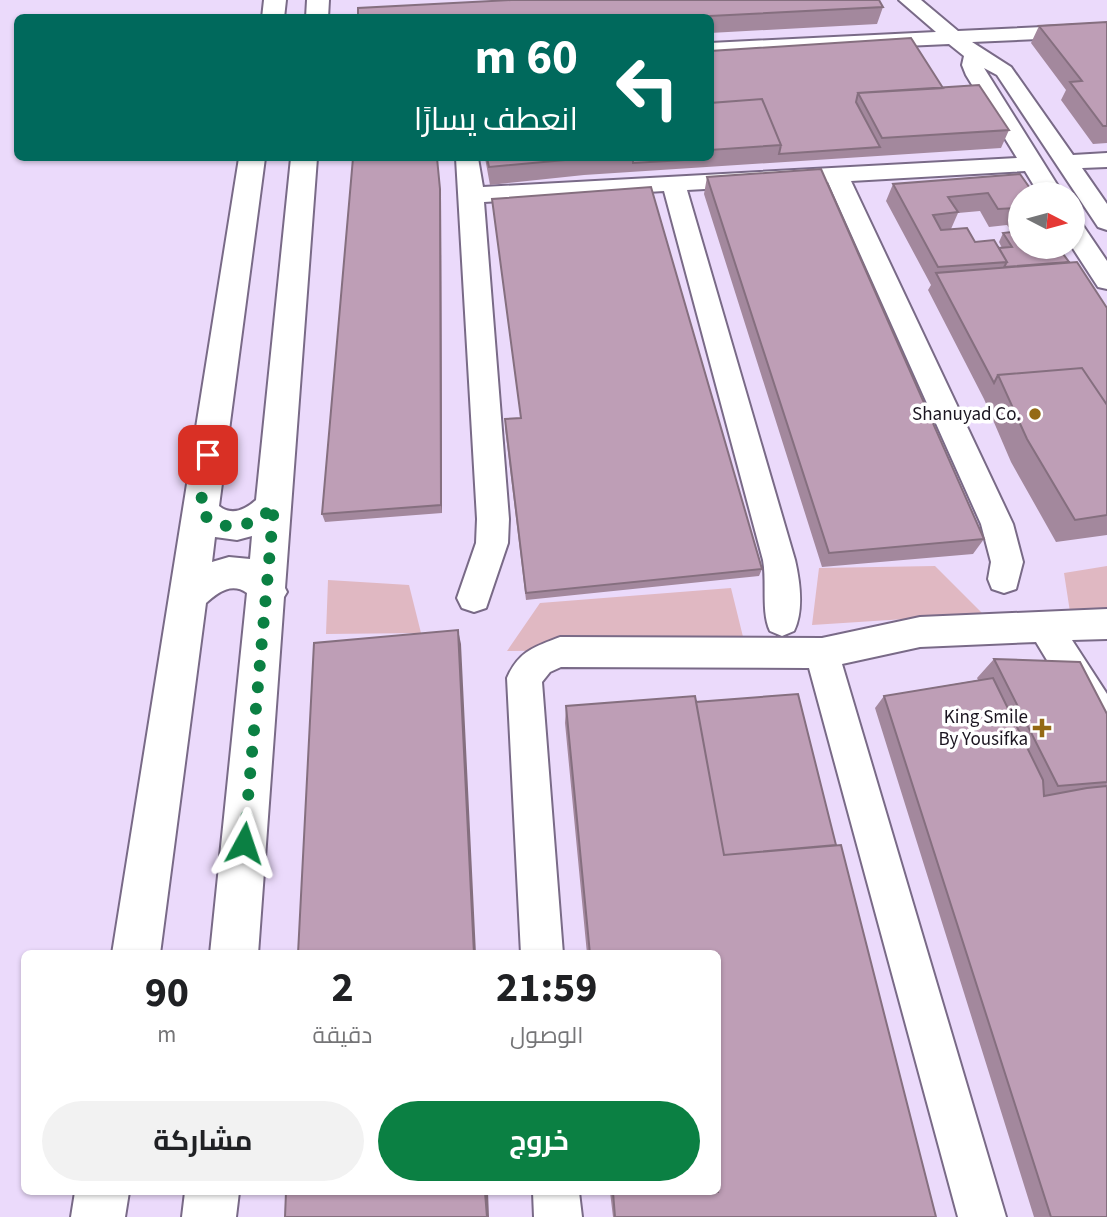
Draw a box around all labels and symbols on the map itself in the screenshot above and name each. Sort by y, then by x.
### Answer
north arrow [1008,182,1085,259]
place label: Shanuyad Co. [912,401,1021,428]
marker: Shanuyad Co. [1027,406,1043,422]
pin [178,425,238,485]
place label: King Smile By Yousifka [939,704,1028,753]
marker: King Smile By Yousifka [1034,720,1050,736]
position arrow [207,806,281,880]

